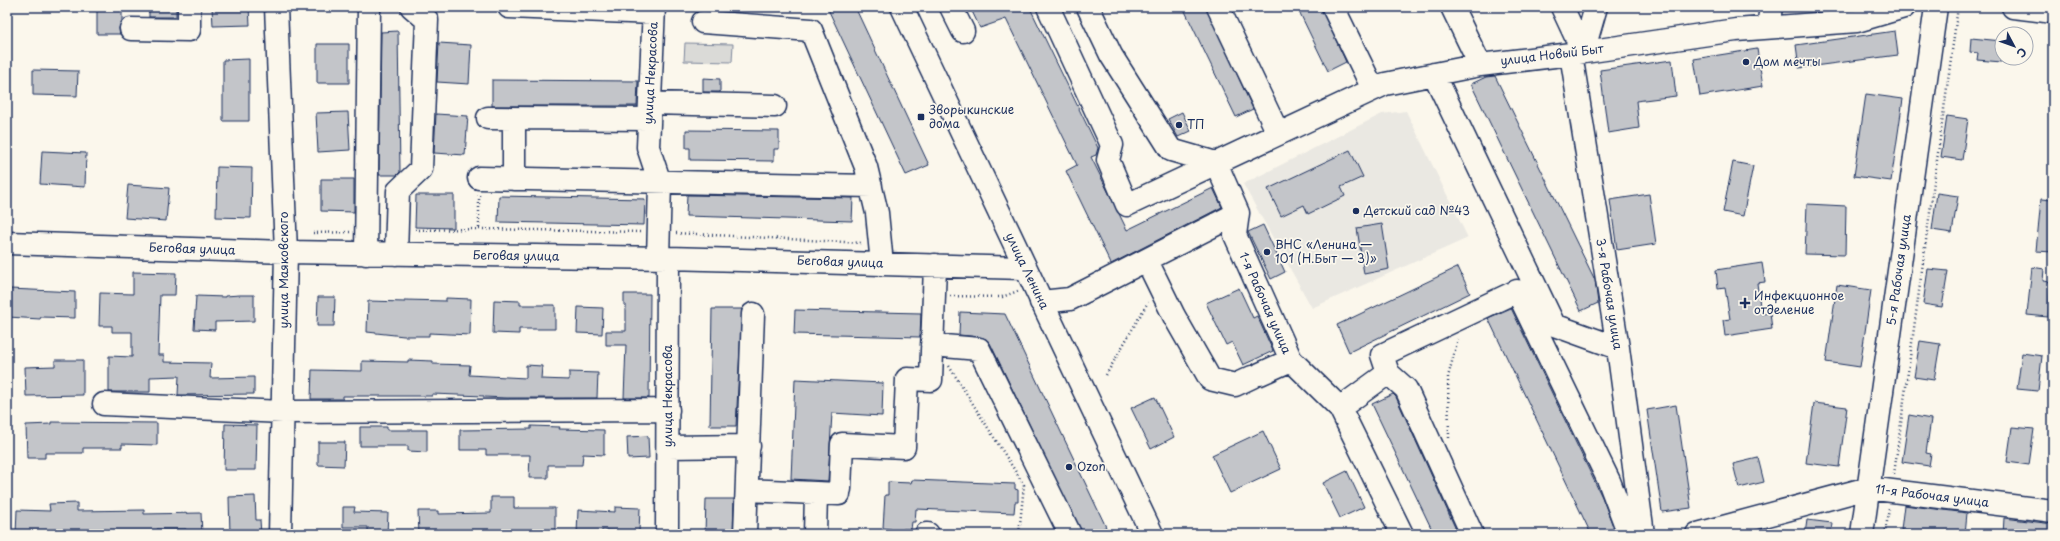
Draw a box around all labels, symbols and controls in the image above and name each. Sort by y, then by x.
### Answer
street label: улица Некрасова [638,21,662,125]
north arrow [1994,26,2034,66]
street label: улица Новый Быт [1499,39,1605,69]
text: С [2013,44,2031,62]
place label: Дом мечты [1753,52,1821,70]
marker: Дом мечты [1741,57,1751,67]
place label: Зворыкинские дома [928,100,1014,132]
marker: Зворыкинские дома [916,112,926,122]
place label: ТП [1187,115,1205,133]
marker: ТП [1174,120,1184,130]
place label: Детский сад №43 [1363,201,1470,219]
marker: Детский сад №43 [1351,206,1361,216]
street label: улица Маяковского [274,211,292,328]
street label: 5-я Рабочая улица [1881,213,1915,327]
street label: улица Ленина [1002,229,1054,312]
place label: ВНС «Ленина — 101 (Н.Быт — 3)» [1275,235,1377,267]
street label: Беговая улица [148,237,236,259]
street label: 3-я Рабочая улица [1592,237,1628,351]
street label: Беговая улица [472,245,560,265]
marker: ВНС «Ленина — 101 (Н.Быт — 3)» [1262,247,1272,257]
street label: 1-я Рабочая улица [1235,249,1297,357]
street label: Беговая улица [796,250,884,272]
place label: Инфекционное отделение [1754,286,1844,318]
marker: Инфекционное отделение [1739,297,1751,309]
street label: улица Некрасова [658,344,676,447]
place label: Ozon [1077,457,1106,475]
marker: Ozon [1064,462,1074,472]
street label: 11-я Рабочая улица [1874,479,1991,511]

